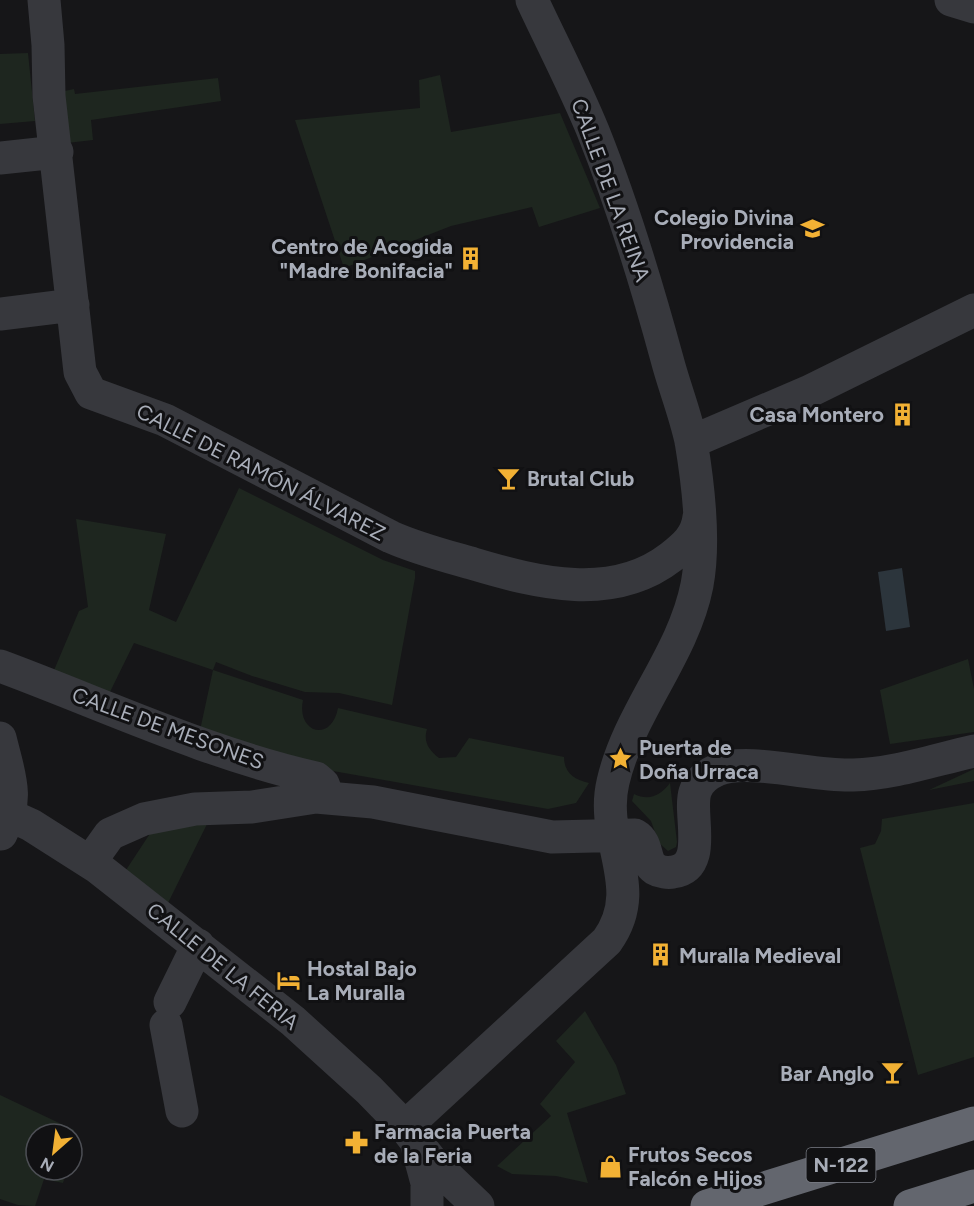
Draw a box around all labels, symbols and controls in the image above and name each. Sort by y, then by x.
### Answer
street label: CALLE DE LA REINA [566,95,656,285]
place label: Colegio Divina Providencia [654,205,794,254]
school or university icon: Colegio Divina Providencia [799,216,825,242]
place label: Centro de Acogida "Madre Bonifacia" [271,234,453,283]
building icon: Centro de Acogida "Madre Bonifacia" [458,245,484,271]
street label: CALLE DE RAMÓN ÁLVAREZ [132,398,390,546]
building icon: Casa Montero [889,401,915,427]
place label: Casa Montero [749,402,884,427]
bar icon: Brutal Club [496,465,522,491]
place label: Brutal Club [527,466,634,491]
street label: CALLE DE MESONES [69,682,267,774]
place label: Puerta de Doña Urraca [639,735,759,784]
place icon: Puerta de Doña Urraca [608,746,634,772]
street label: CALLE DE LA FERIA [142,897,304,1035]
building icon: Muralla Medieval [648,942,674,968]
place label: Muralla Medieval [679,943,841,968]
place label: Hostal Bajo La Muralla [307,956,417,1005]
hotel icon: Hostal Bajo La Muralla [276,967,302,993]
bar icon: Bar Anglo [879,1060,905,1086]
place label: Bar Anglo [780,1061,874,1086]
place label: Farmacia Puerta de la Feria [374,1119,531,1168]
north arrow [24,1122,84,1182]
pharmacy icon: Farmacia Puerta de la Feria [343,1130,369,1156]
place label: Frutos Secos Falcón e Hijos [628,1142,763,1191]
road number: N-122 [806,1148,876,1182]
shop icon: Frutos Secos Falcón e Hijos [597,1153,623,1179]
text: N [37,1154,57,1176]

